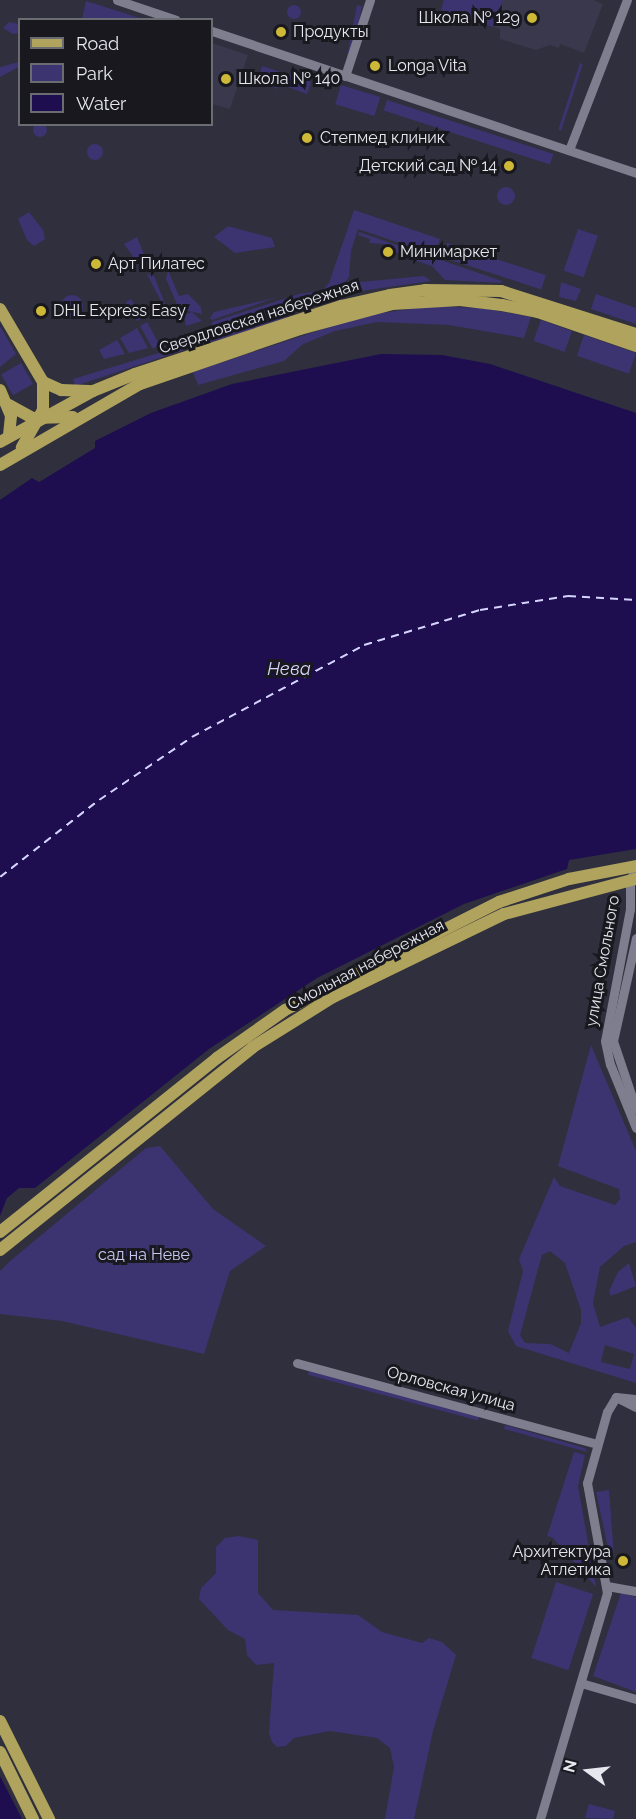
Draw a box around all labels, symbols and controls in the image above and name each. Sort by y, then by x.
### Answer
place label: Школа № 129 [419,8,520,28]
marker: Школа № 129 [525,11,539,25]
legend [18,18,213,126]
place label: Продукты [293,22,369,42]
marker: Продукты [274,25,288,39]
text: Road [76,33,119,54]
place label: Longa Vita [388,56,467,76]
marker: Longa Vita [366,57,384,75]
text: Park [76,63,113,84]
place label: Школа № 140 [238,69,340,89]
marker: Школа № 140 [219,72,233,86]
text: Water [76,93,126,114]
place label: Степмед клиник [320,128,445,148]
marker: Степмед клиник [298,129,316,147]
place label: Детский сад № 14 [359,156,497,176]
marker: Детский сад № 14 [502,159,516,173]
place label: Минимаркет [400,242,497,262]
marker: Минимаркет [381,245,395,259]
place label: Арт Пилатес [108,254,205,274]
marker: Арт Пилатес [89,257,103,271]
street label: Свердловская набережная [157,276,361,358]
place label: DHL Express Easy [53,301,186,321]
marker: DHL Express Easy [34,304,48,318]
water label: Нева [267,658,311,680]
street label: улица Смольного [582,894,624,1028]
street label: Смольная набережная [284,916,448,1014]
park label: сад на Неве [98,1245,190,1265]
street label: Орловская улица [385,1363,517,1415]
place label: Архитектура Атлетика [513,1542,611,1580]
marker: Архитектура Атлетика [616,1554,630,1568]
north arrow [558,1741,618,1801]
text: N [559,1758,581,1775]

